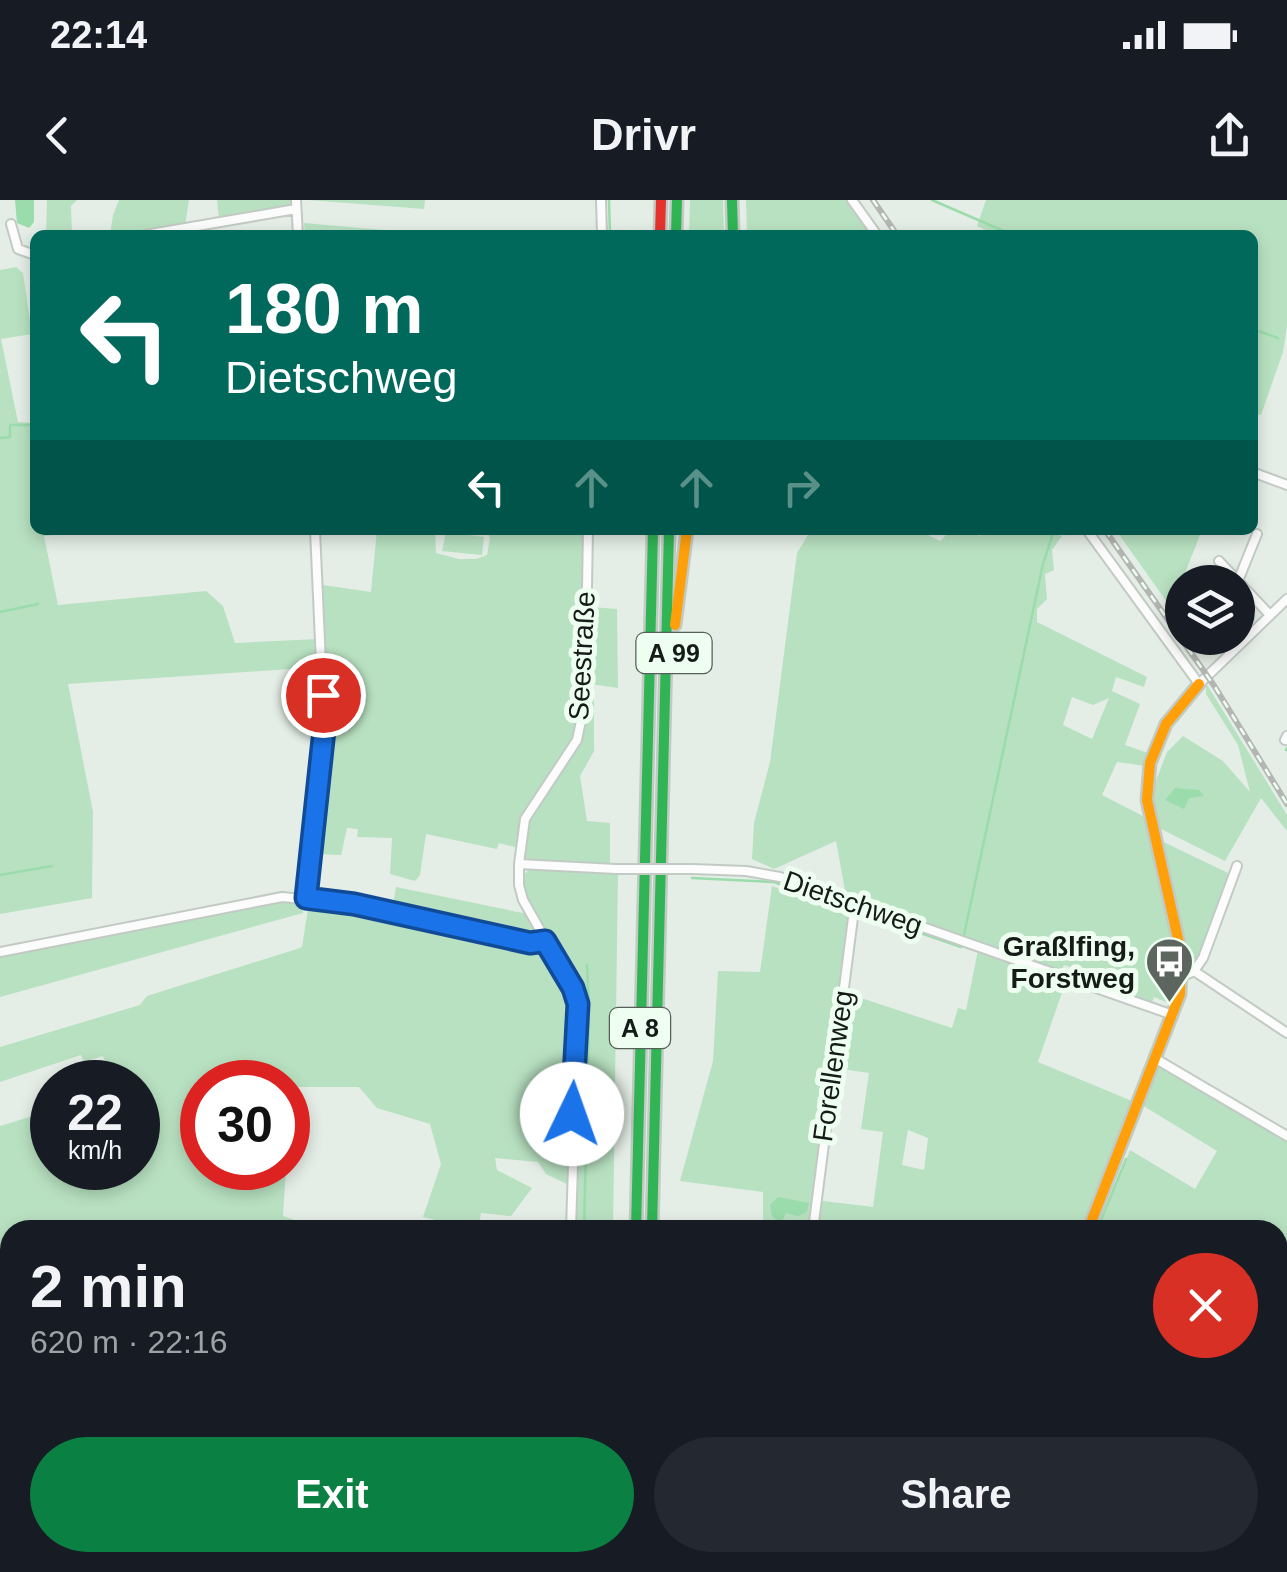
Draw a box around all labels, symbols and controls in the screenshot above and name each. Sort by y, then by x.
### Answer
text: 22:14 [50,14,147,56]
icon: back [30,108,85,163]
icon: share [1202,108,1257,163]
text: Drivr [591,109,696,160]
icon: left [60,270,190,400]
text: 180 m [225,270,423,348]
text: Dietschweg [225,352,458,403]
icon: left [459,460,514,515]
icon: ahead [564,460,619,515]
icon: ahead [669,460,724,515]
icon: right [774,460,829,515]
map controls [1165,565,1255,655]
button: layers [1165,565,1255,655]
street label: Seestraße [563,591,601,721]
road number: A 99 [636,633,712,673]
pin [281,653,366,738]
icon: arrive [296,668,351,723]
street label: Dietschweg [780,865,926,941]
place label: Graßlfing, Forstweg [1003,931,1135,994]
bus stop icon: Graßlfing, Forstweg [1144,936,1196,1004]
street label: Forellenweg [807,988,859,1144]
road number: A 8 [610,1008,670,1048]
speed limit sign: 30 [180,1060,310,1190]
position arrow [520,1062,624,1166]
text: 22 [67,1085,123,1141]
text: km/h [68,1136,122,1164]
text: 2 min [30,1253,187,1320]
button: close [1153,1253,1258,1358]
text: 620 m · 22:16 [30,1324,227,1360]
button: Exit [30,1437,634,1552]
button: Share [654,1437,1258,1552]

